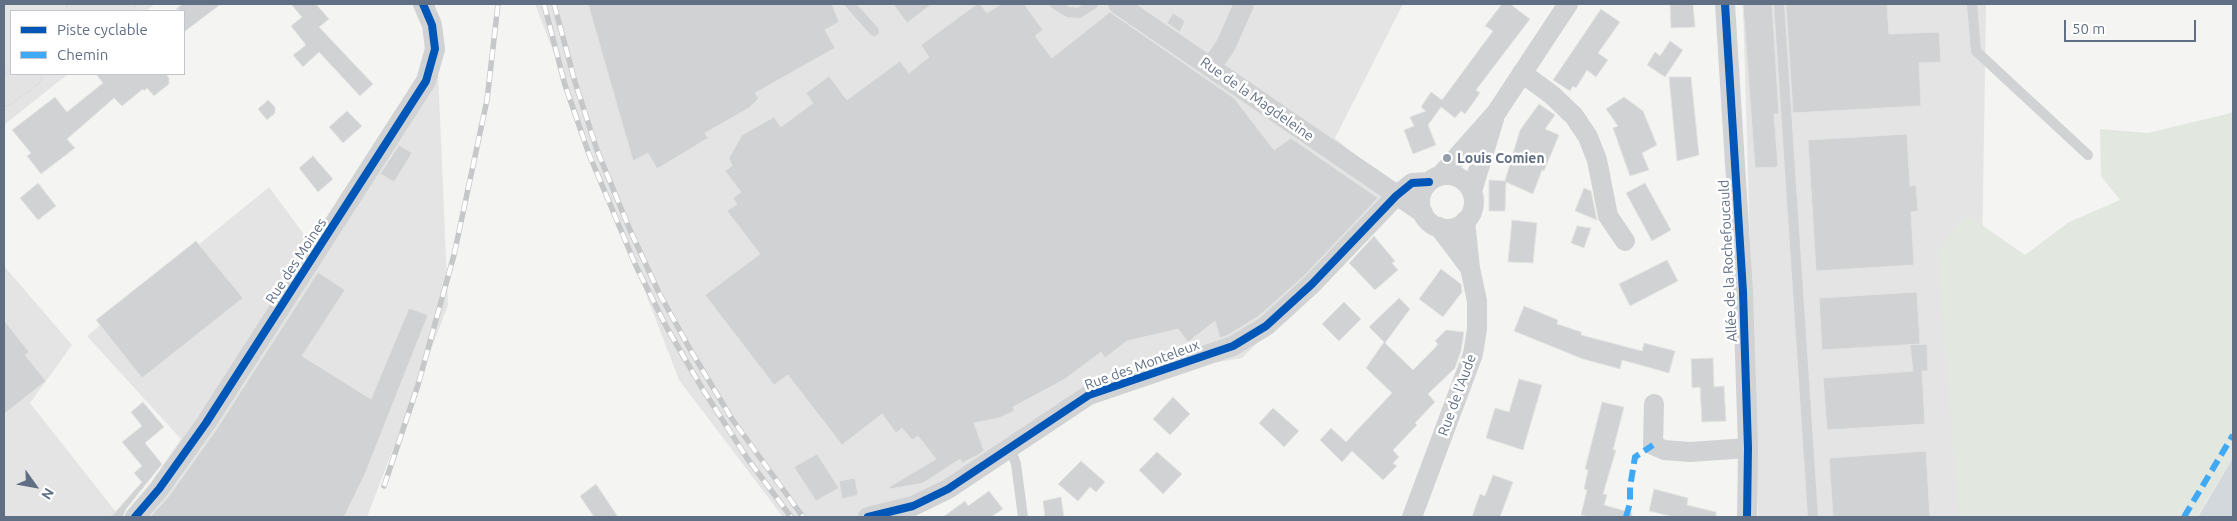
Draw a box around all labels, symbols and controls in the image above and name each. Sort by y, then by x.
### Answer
legend [10,10,185,75]
scale bar [2067,10,2200,42]
text: 50 m [2072,20,2105,37]
text: Piste cyclable [57,21,148,38]
text: Chemin [57,46,108,63]
street label: Rue de la Magdeleine [1197,53,1317,145]
place label: Louis Comien [1457,150,1545,166]
marker: Louis Comien [1441,152,1453,164]
street label: Allée de la Rochefoucauld [1715,179,1741,343]
street label: Rue des Moines [262,215,330,307]
street label: Rue des Monteleux [1082,336,1202,394]
street label: Rue de l'Aude [1434,352,1480,438]
north arrow [10,461,60,511]
text: N [38,485,57,503]

